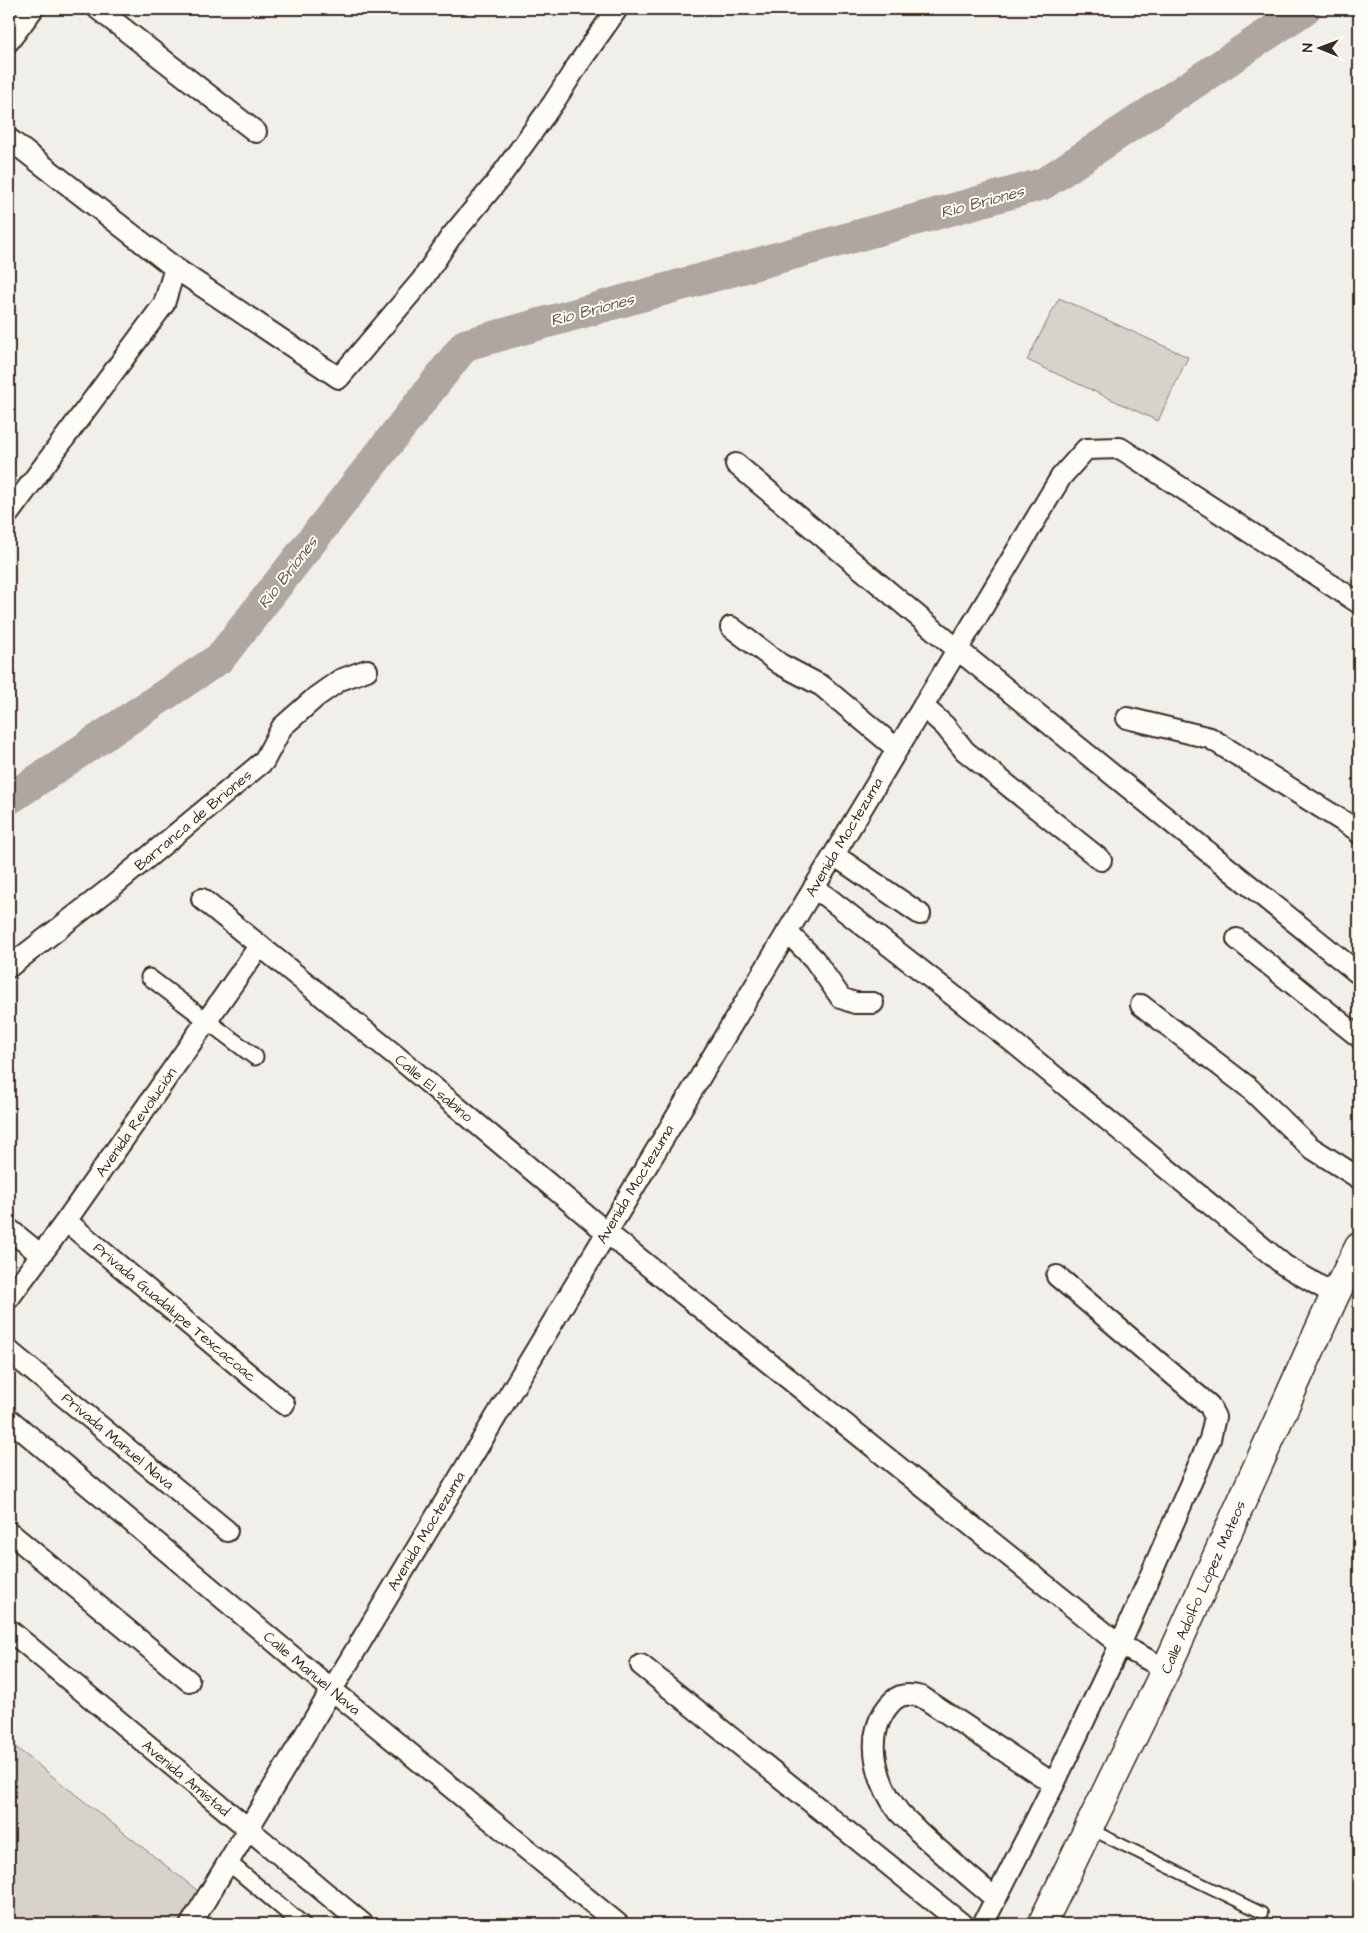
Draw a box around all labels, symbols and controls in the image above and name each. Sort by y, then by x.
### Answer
north arrow [1296,22,1346,72]
text: N [1298,43,1318,52]
water label: Rio Briones [938,180,1027,224]
water label: Rio Briones [548,288,637,332]
water label: Rio Briones [253,531,323,613]
street label: Barranca de Briones [130,765,257,876]
street label: Avenida Moctezuma [801,773,889,901]
street label: Calle El sabino [390,1049,478,1128]
street label: Avenida Revolución [91,1063,182,1181]
street label: Avenida Moctezuma [592,1120,680,1248]
street label: Privada Guadalupe Texcacoac [89,1238,261,1387]
street label: Privada Manuel Nava [57,1388,179,1495]
street label: Avenida Moctezuma [383,1467,471,1595]
street label: Calle Adolfo López Mateos [1156,1497,1251,1677]
street label: Calle Manuel Nava [259,1626,365,1721]
street label: Avenida Amistad [137,1735,234,1822]

